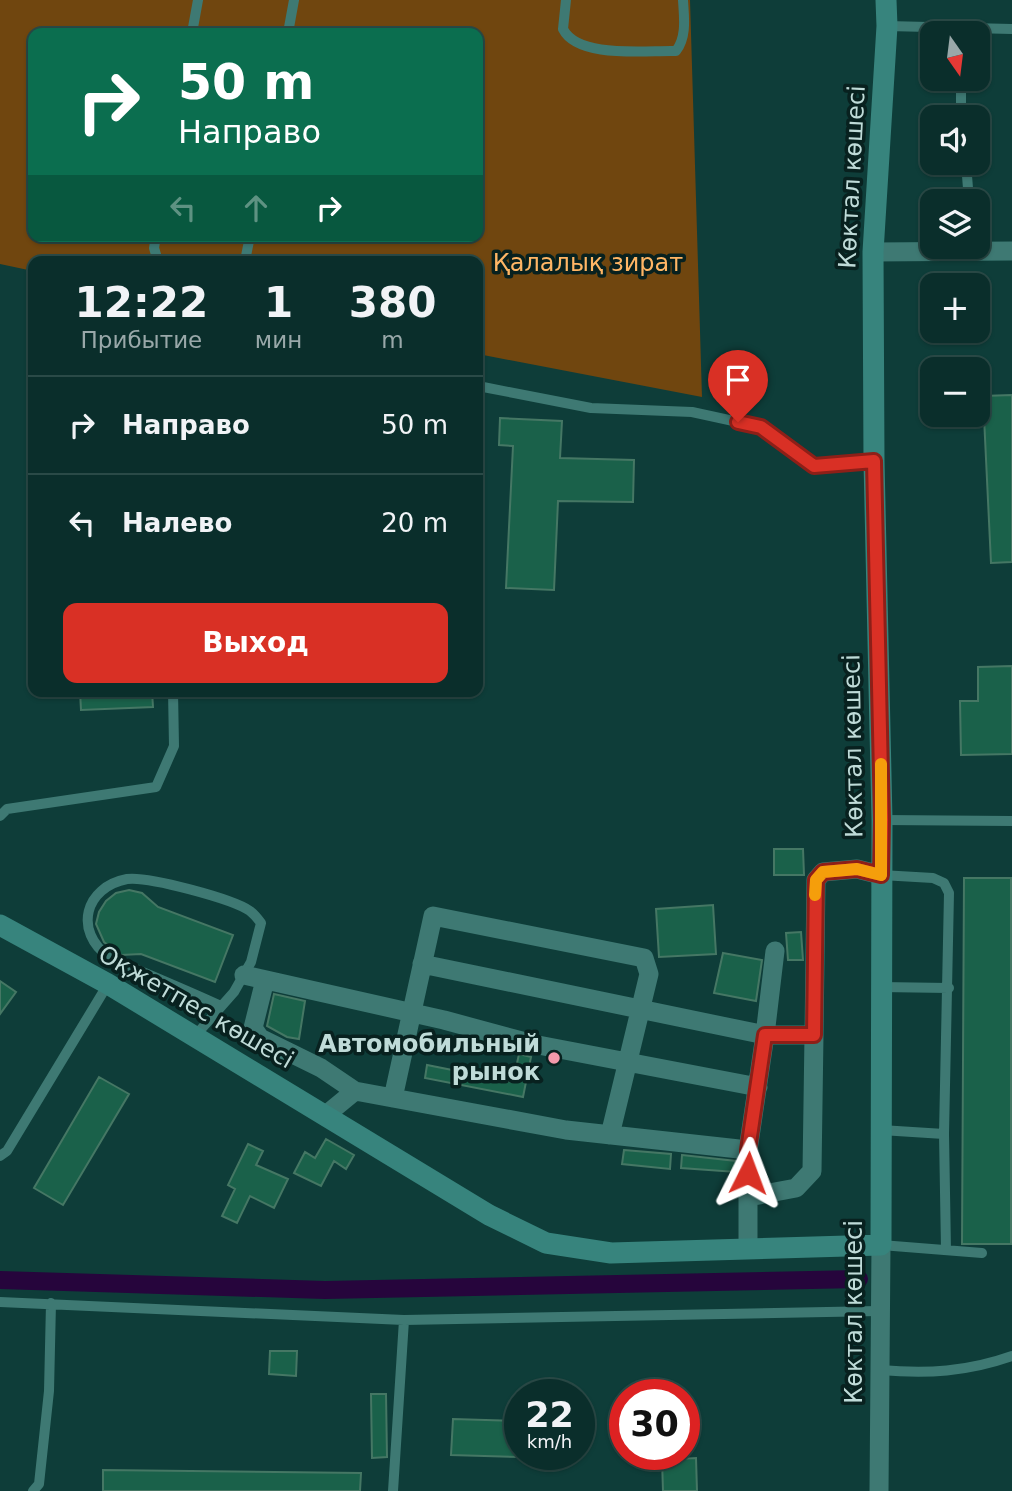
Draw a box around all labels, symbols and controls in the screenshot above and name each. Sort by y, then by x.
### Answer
north arrow [920,21,990,91]
map controls [920,21,990,427]
text: 50 m [178,54,314,111]
icon: right [63,56,154,147]
street label: Көктал көшесі [833,85,871,269]
button: sound [920,105,990,175]
text: Направо [178,113,321,151]
icon: left [164,189,202,227]
icon: ahead [237,189,275,227]
icon: right [310,189,348,227]
button: layers [920,189,990,259]
park label: Қалалық зират [493,249,683,277]
button: + [920,273,990,343]
text: 12:22 [75,278,208,327]
text: 1 [264,278,293,327]
text: 380 [349,278,436,327]
text: Прибытие [81,327,202,353]
text: мин [255,327,302,353]
text: m [381,327,404,353]
pin [708,350,768,422]
button: − [920,357,990,427]
icon: arrive [719,361,757,399]
icon: right [63,406,101,444]
text: Направо [122,410,250,440]
text: 50 m [381,410,448,440]
icon: left [63,504,101,542]
text: Налево [122,508,232,538]
text: 20 m [381,508,448,538]
button: Выход [63,603,448,683]
street label: Көктал көшесі [837,654,869,838]
street label: Оқжетпес көшесі [93,940,299,1074]
place label: Автомобильный рынок [318,1030,540,1086]
marker: Автомобильный рынок [546,1050,562,1066]
position arrow [711,1136,785,1210]
street label: Көктал көшесі [840,1220,868,1404]
speed limit sign: 30 [609,1379,700,1470]
text: 22 [525,1395,574,1435]
text: km/h [527,1431,572,1452]

